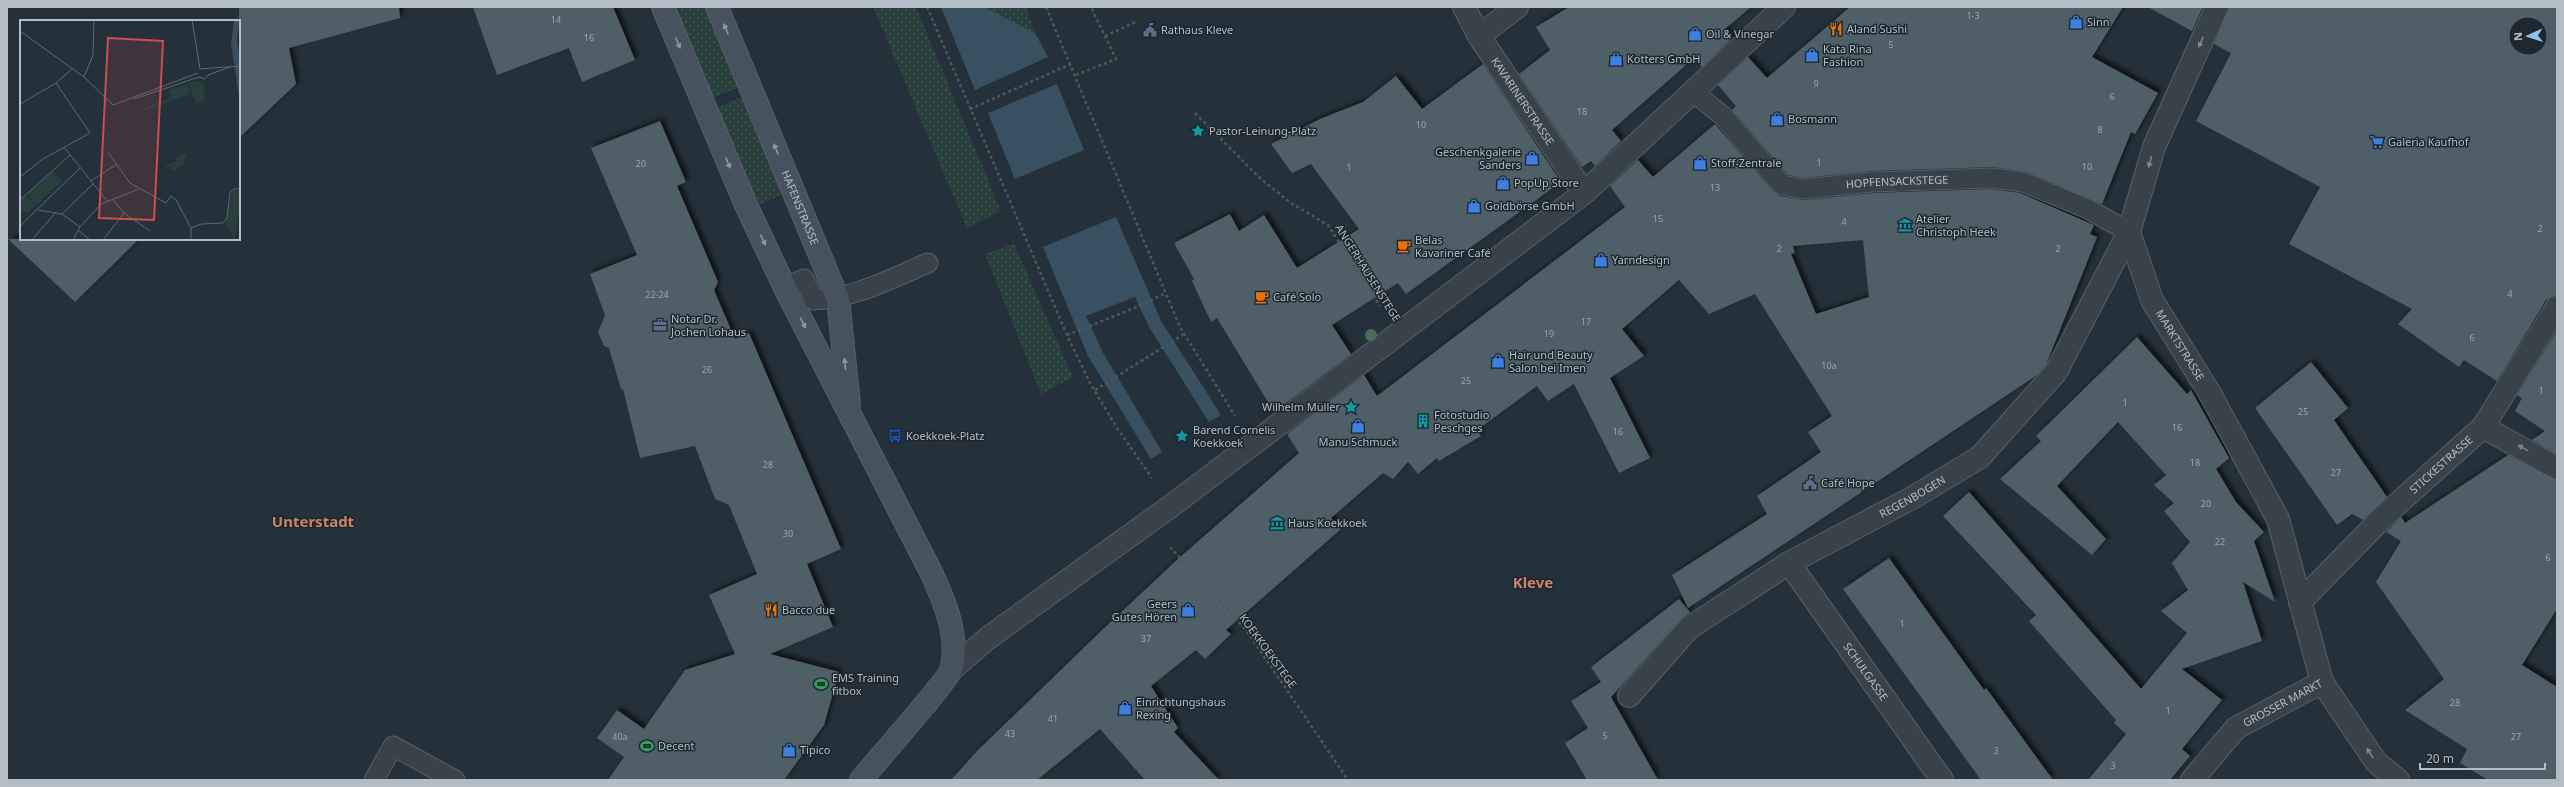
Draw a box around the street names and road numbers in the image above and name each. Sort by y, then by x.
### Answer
street label: KAVARINERSTRASSE [1488,54,1558,148]
street label: HAFENSTRASSE [778,168,823,247]
street label: HOPFENSACKSTEGE [1845,171,1949,192]
street label: ANGERHAUSENSTEGE [1332,221,1405,324]
street label: MARKTSTRASSE [2153,307,2208,383]
street label: STICKESTRASSE [2406,432,2476,497]
street label: REGENBOGEN [1876,472,1948,521]
street label: KOEKKOEKSTEGE [1236,610,1301,691]
street label: SCHULGASSE [1840,639,1892,704]
street label: GROSSER MARKT [2240,675,2325,730]

